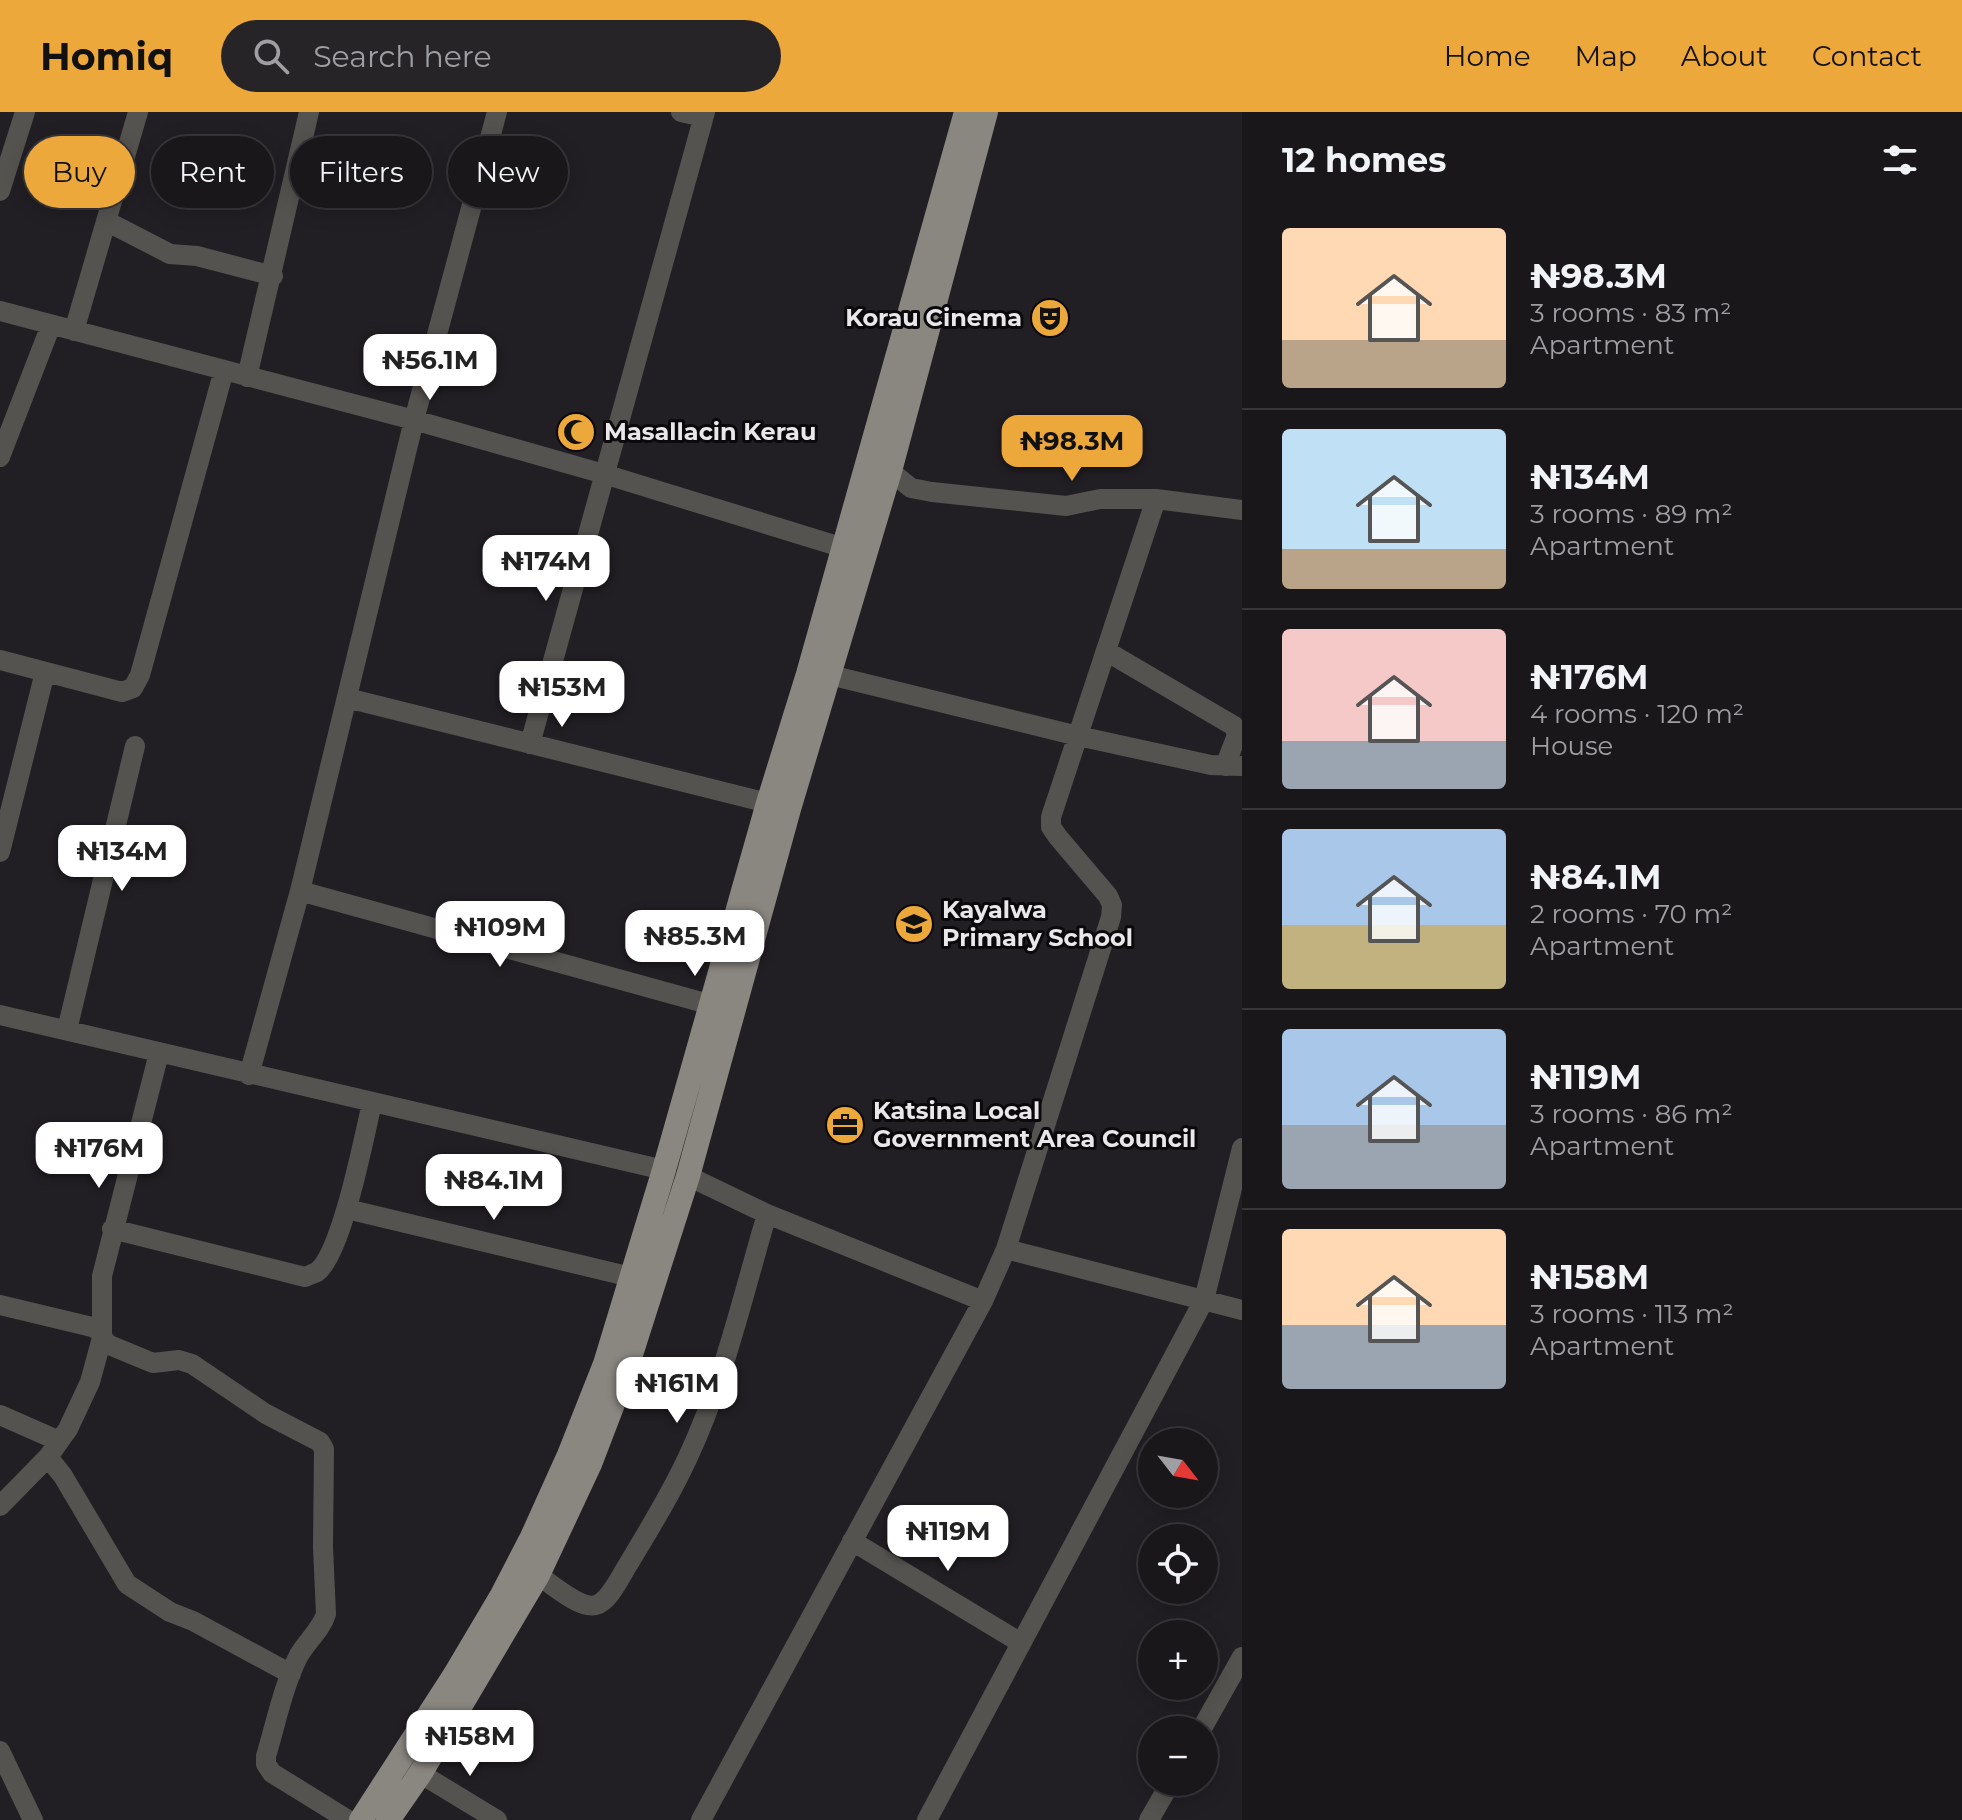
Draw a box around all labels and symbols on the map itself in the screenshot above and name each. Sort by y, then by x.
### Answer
theatre icon: Korau Cinema [1029,297,1071,339]
place label: Korau Cinema [845,303,1022,332]
pin: ₦56.1M [365,334,495,402]
mosque icon: Masallacin Kerau [555,411,597,453]
pin: ₦98.3M [1007,415,1137,483]
place label: Masallacin Kerau [604,417,816,446]
pin: ₦174M [490,535,602,603]
pin: ₦153M [506,661,618,729]
pin: ₦134M [66,825,178,893]
place label: Kayalwa Primary School [942,895,1133,952]
pin: ₦109M [444,901,556,969]
school or university icon: Kayalwa Primary School [893,903,935,945]
pin: ₦85.3M [630,910,760,978]
place label: Katsina Local Government Area Council [873,1096,1196,1153]
office icon: Katsina Local Government Area Council [824,1104,866,1146]
pin: ₦176M [43,1122,155,1190]
pin: ₦84.1M [429,1154,559,1222]
pin: ₦161M [621,1357,733,1425]
north arrow [1138,1428,1218,1508]
pin: ₦119M [892,1505,1004,1573]
pin: ₦158M [414,1710,526,1778]

